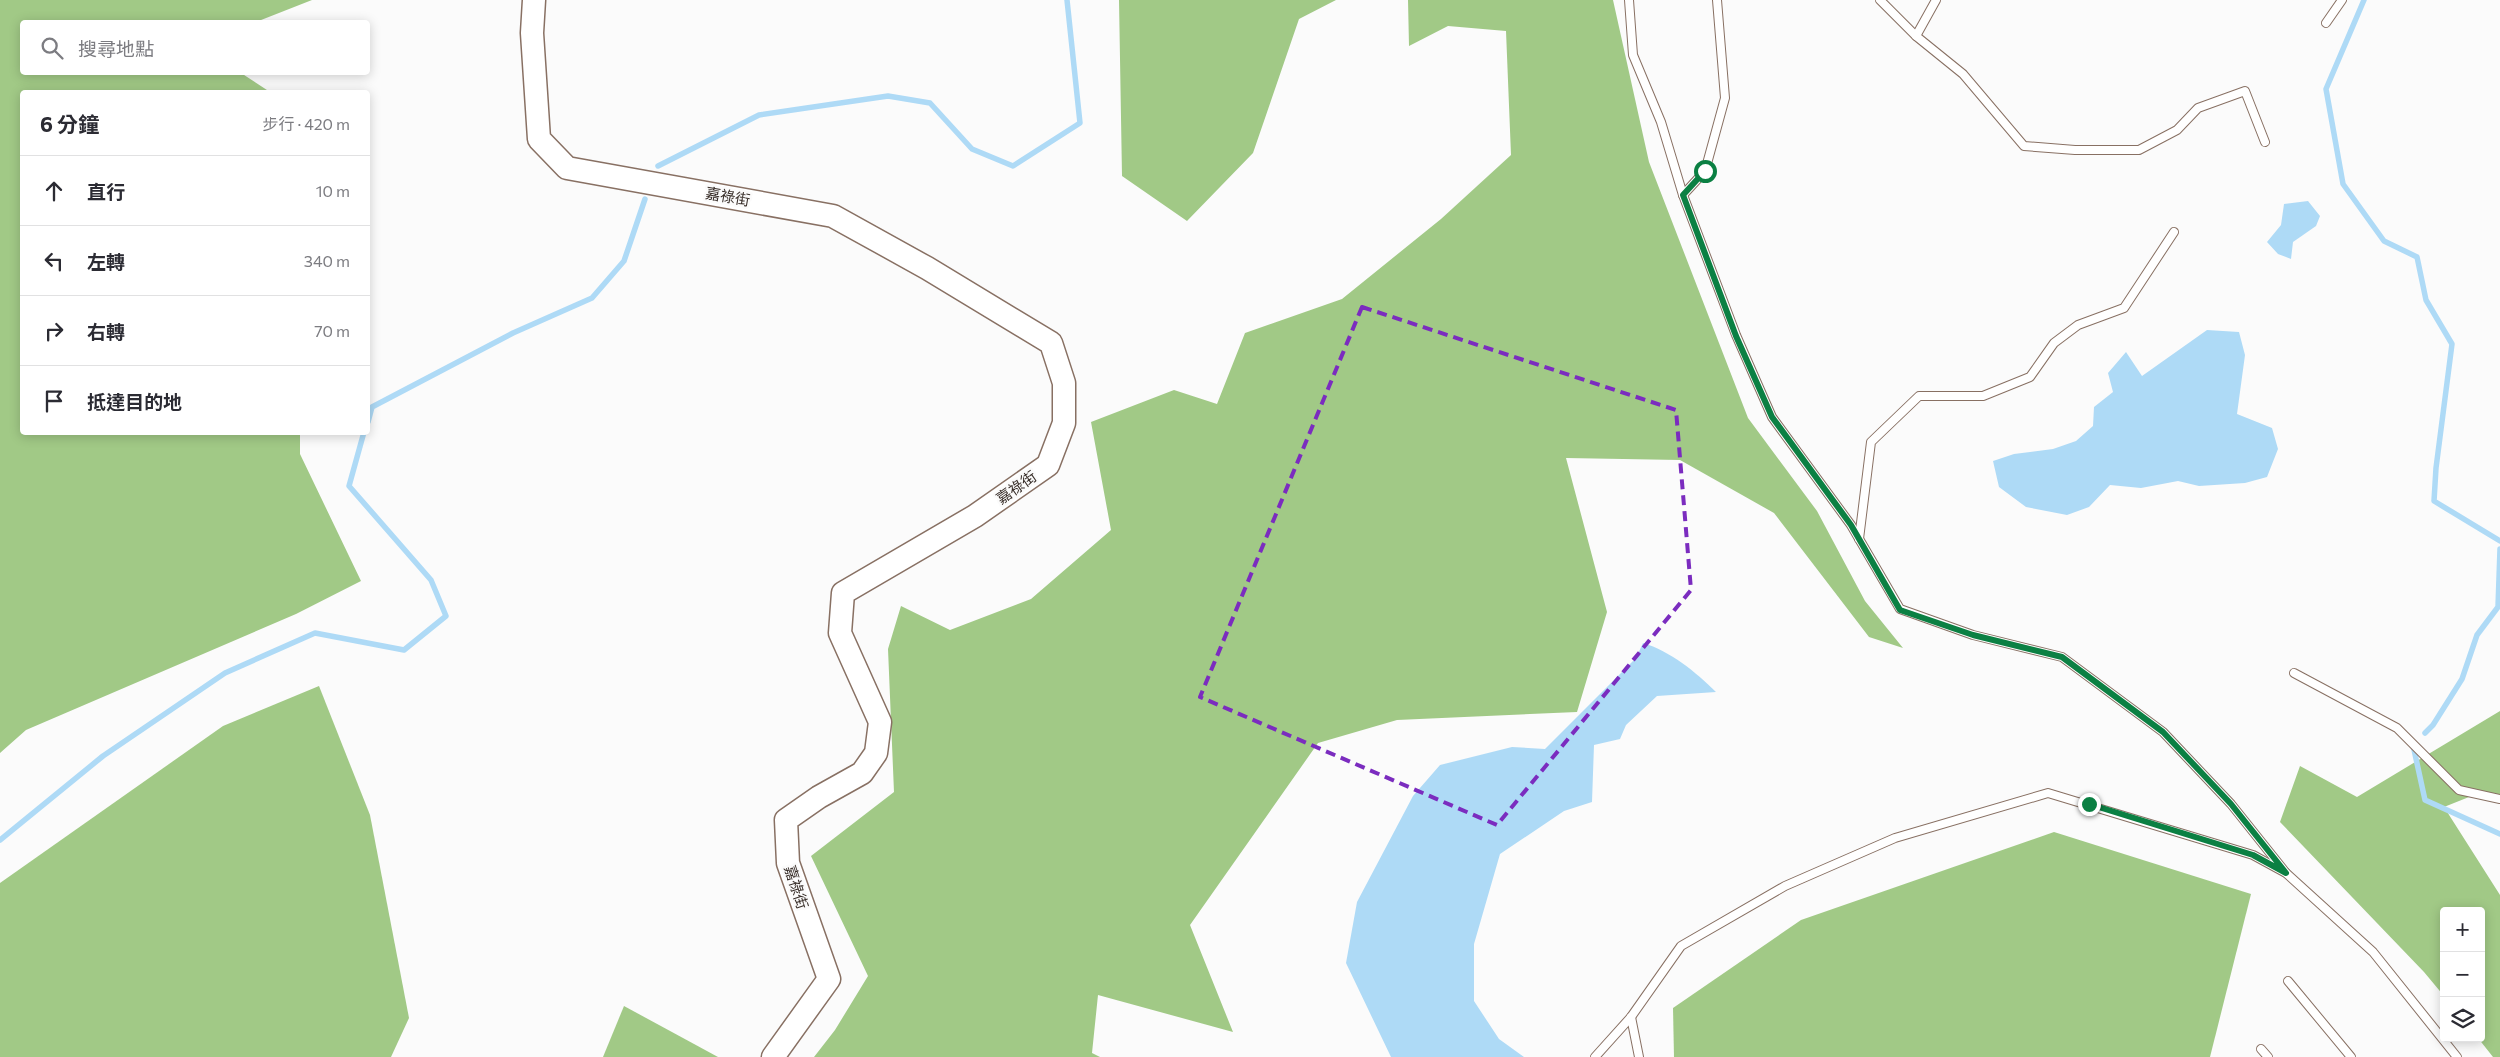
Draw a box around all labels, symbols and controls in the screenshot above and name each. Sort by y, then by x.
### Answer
search box [20,20,370,75]
icon: search [38,34,66,62]
text: 搜尋地點 [78,37,154,60]
text: 6 分鐘 [40,111,99,136]
text: 步行 · 420 m [262,114,350,133]
route start [1694,160,1717,183]
icon: ahead [40,177,68,205]
text: 直行 [87,180,125,203]
text: 10 m [316,181,350,200]
street label: 嘉祿街 [704,183,752,209]
icon: left [40,247,68,275]
text: 左轉 [87,250,125,273]
text: 340 m [304,251,350,270]
icon: right [40,317,68,345]
text: 右轉 [87,320,125,343]
text: 70 m [314,321,350,340]
icon: arrive [40,387,68,415]
text: 抵達目的地 [87,390,182,413]
street label: 嘉祿街 [992,467,1040,507]
route end [2078,793,2101,816]
street label: 嘉祿街 [781,863,813,911]
map controls [2440,907,2485,1042]
button: + [2440,907,2485,952]
button: − [2440,952,2485,997]
button: layers [2440,997,2485,1042]

